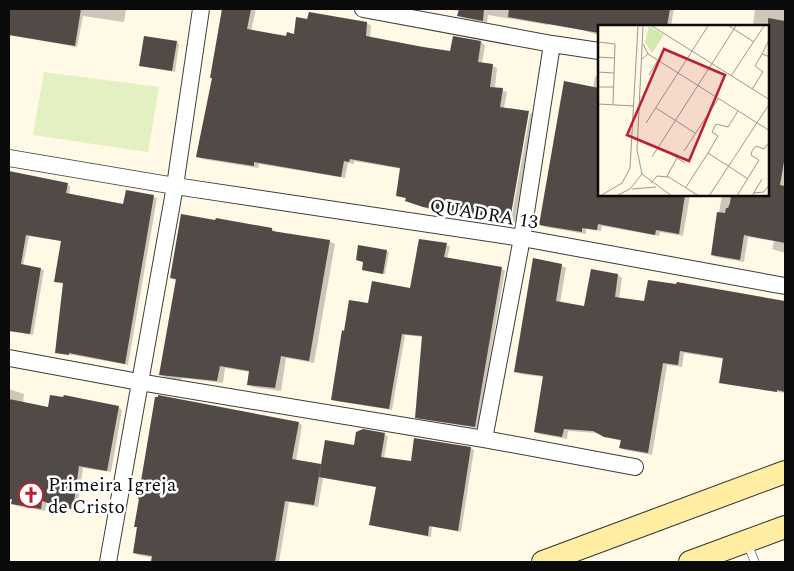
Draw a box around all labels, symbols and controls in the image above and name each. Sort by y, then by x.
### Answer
inset map [598,25,769,196]
street label: QUADRA 13 [428,192,540,237]
place label: Primeira Igreja de Cristo [48,471,177,522]
church icon: Primeira Igreja de Cristo [18,482,44,508]

